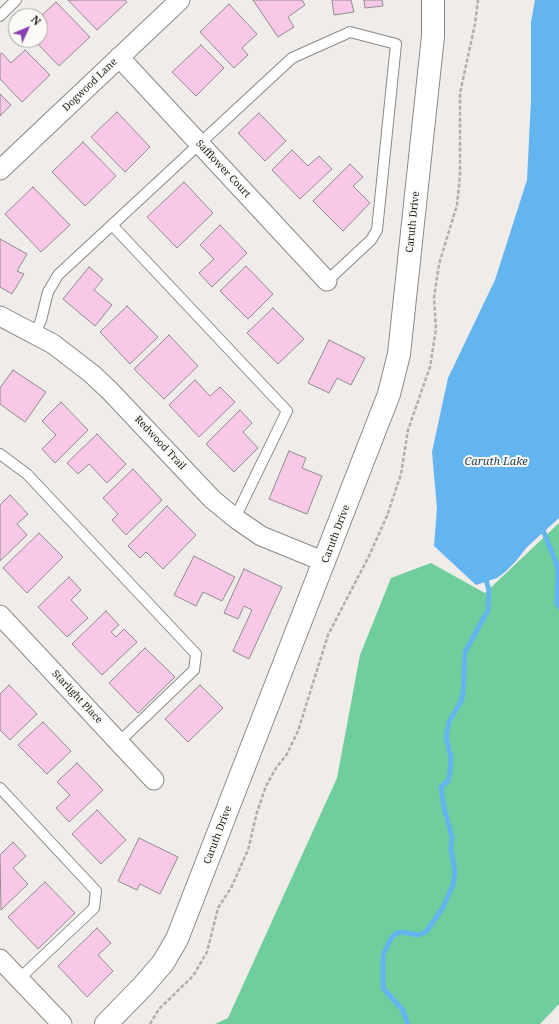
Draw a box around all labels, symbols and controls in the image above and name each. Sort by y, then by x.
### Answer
north arrow [8,8,48,48]
text: N [28,12,45,28]
street label: Dogwood Lane [60,56,120,114]
street label: Safflower Court [193,138,253,200]
street label: Caruth Drive [404,191,422,253]
street label: Redwood Trail [132,413,188,473]
water label: Caruth Lake [464,455,528,469]
street label: Caruth Drive [319,503,353,565]
street label: Starlight Place [49,668,105,726]
street label: Caruth Drive [201,804,235,866]

